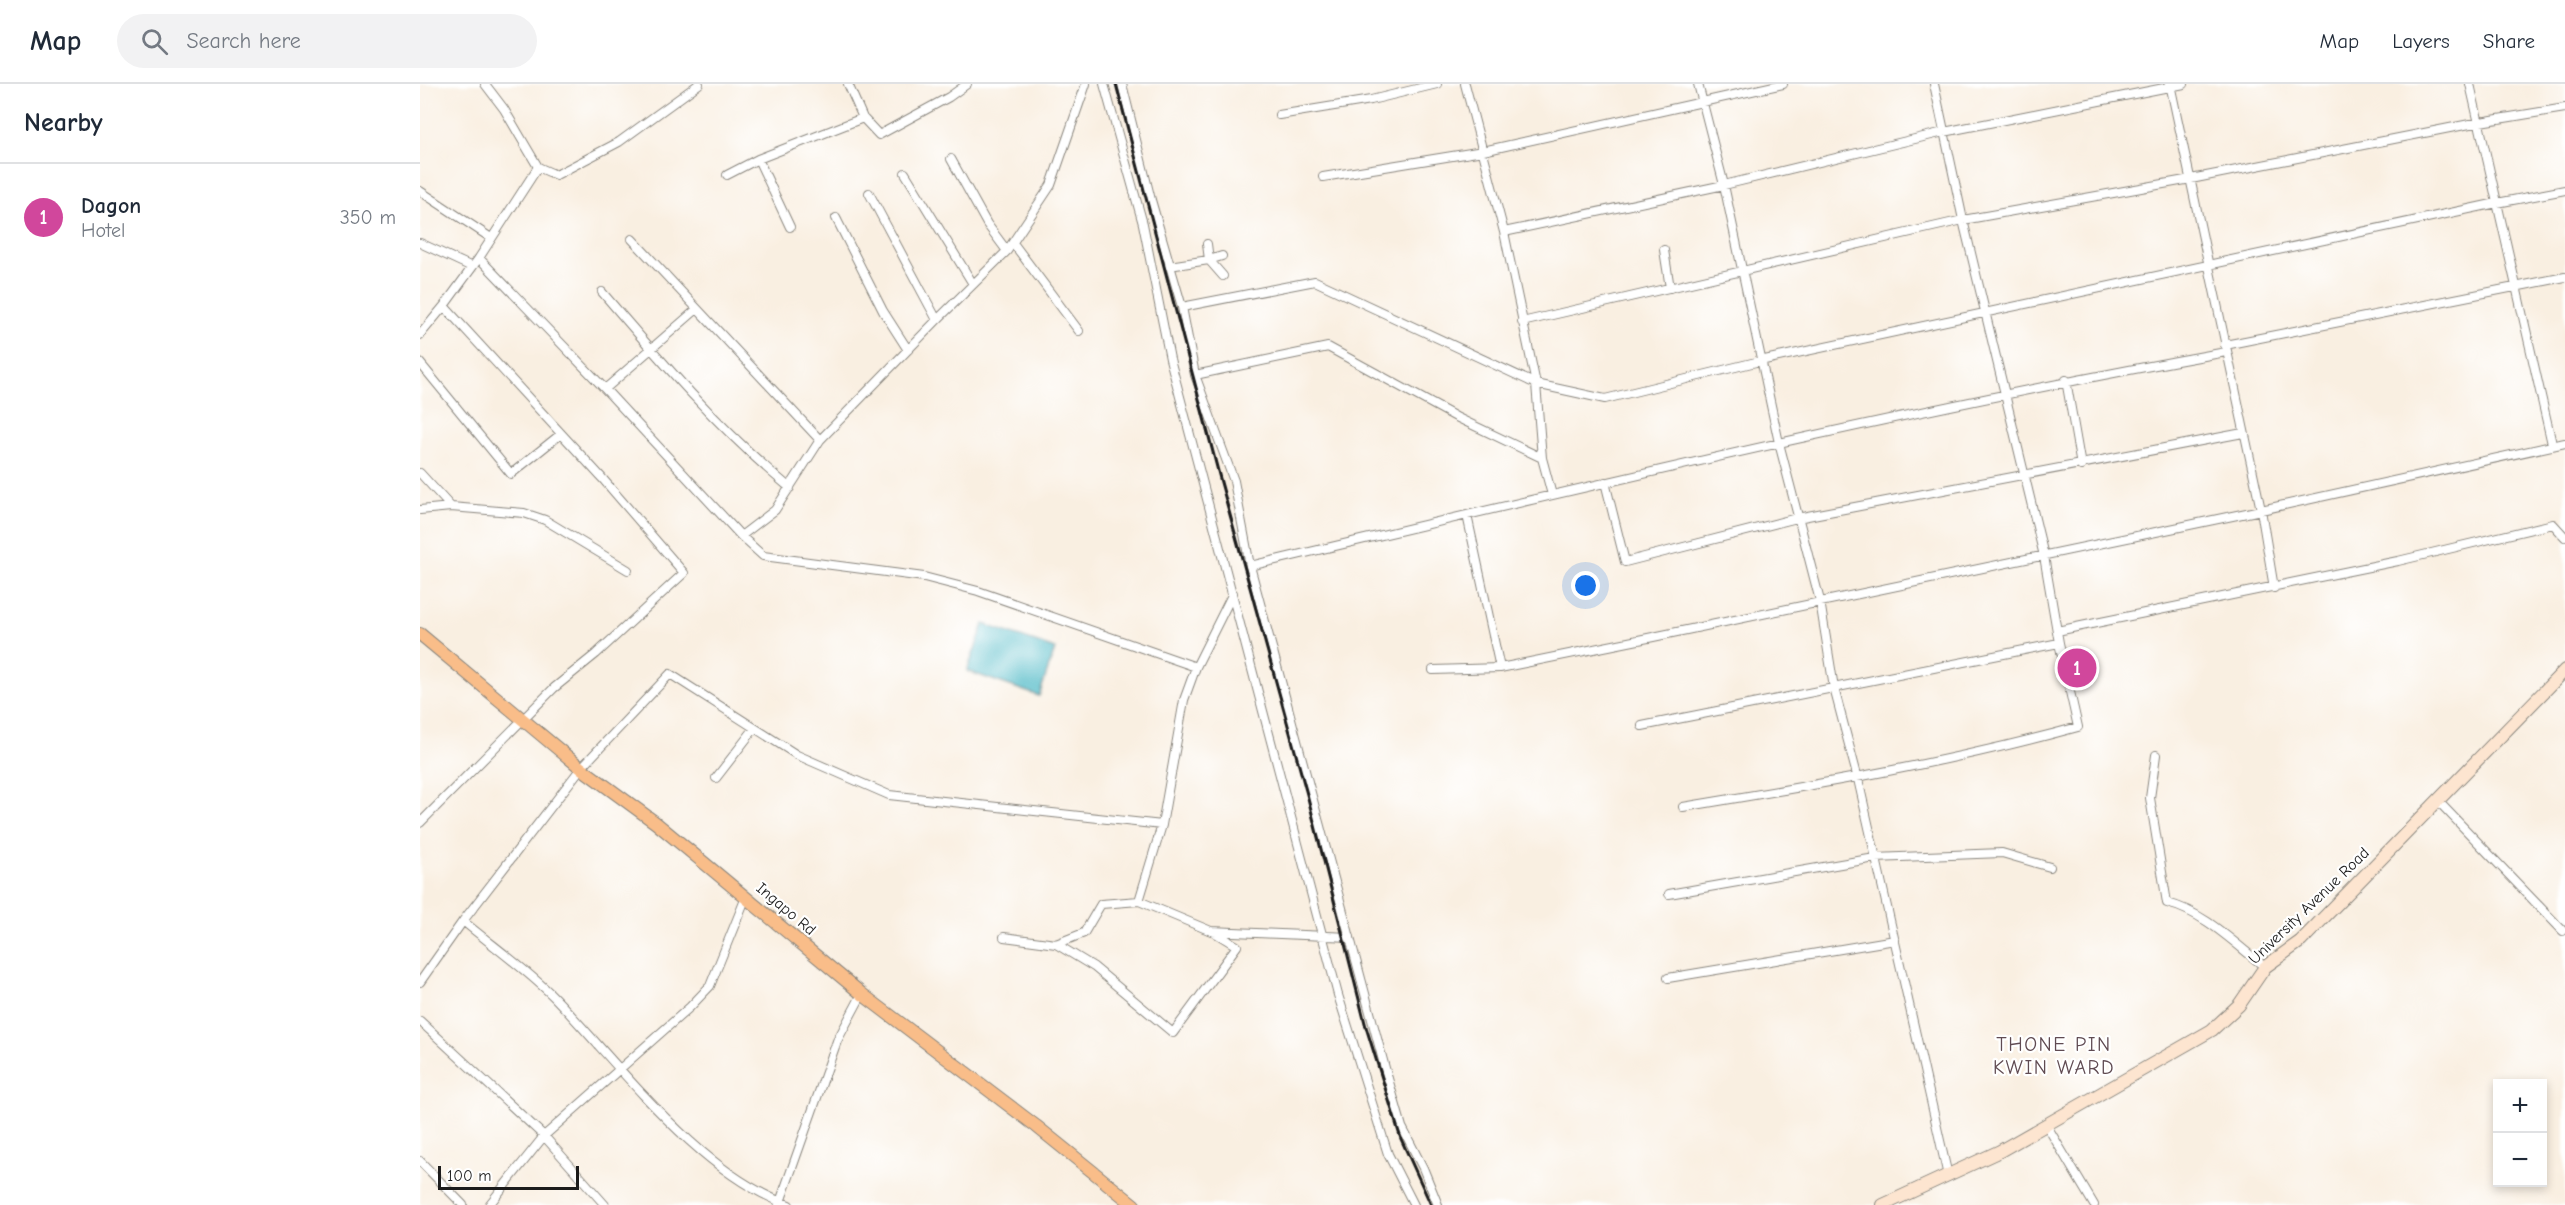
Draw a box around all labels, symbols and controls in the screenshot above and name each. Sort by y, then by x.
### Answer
search box [117,14,537,68]
text: Map [30,25,81,57]
icon: search [138,25,171,58]
text: Search here [186,28,301,54]
text: Map [2320,29,2359,53]
text: Layers [2392,29,2450,53]
text: Share [2483,29,2535,53]
text: Nearby [24,108,103,138]
text: Dagon [81,193,141,219]
text: 1 [40,206,47,229]
text: 350 m [340,206,396,229]
text: Hotel [81,219,125,242]
your location [1571,571,1600,600]
pin: 1 [2058,646,2096,690]
street label: University Avenue Road [2245,844,2373,968]
street label: Ingapo Rd [753,879,819,939]
district label: THONE PIN KWIN WARD [1993,1033,2115,1079]
map controls [2493,1079,2547,1187]
button: + [2493,1079,2547,1133]
button: − [2493,1133,2547,1187]
scale bar [438,1163,579,1190]
text: 100 m [447,1167,491,1185]

